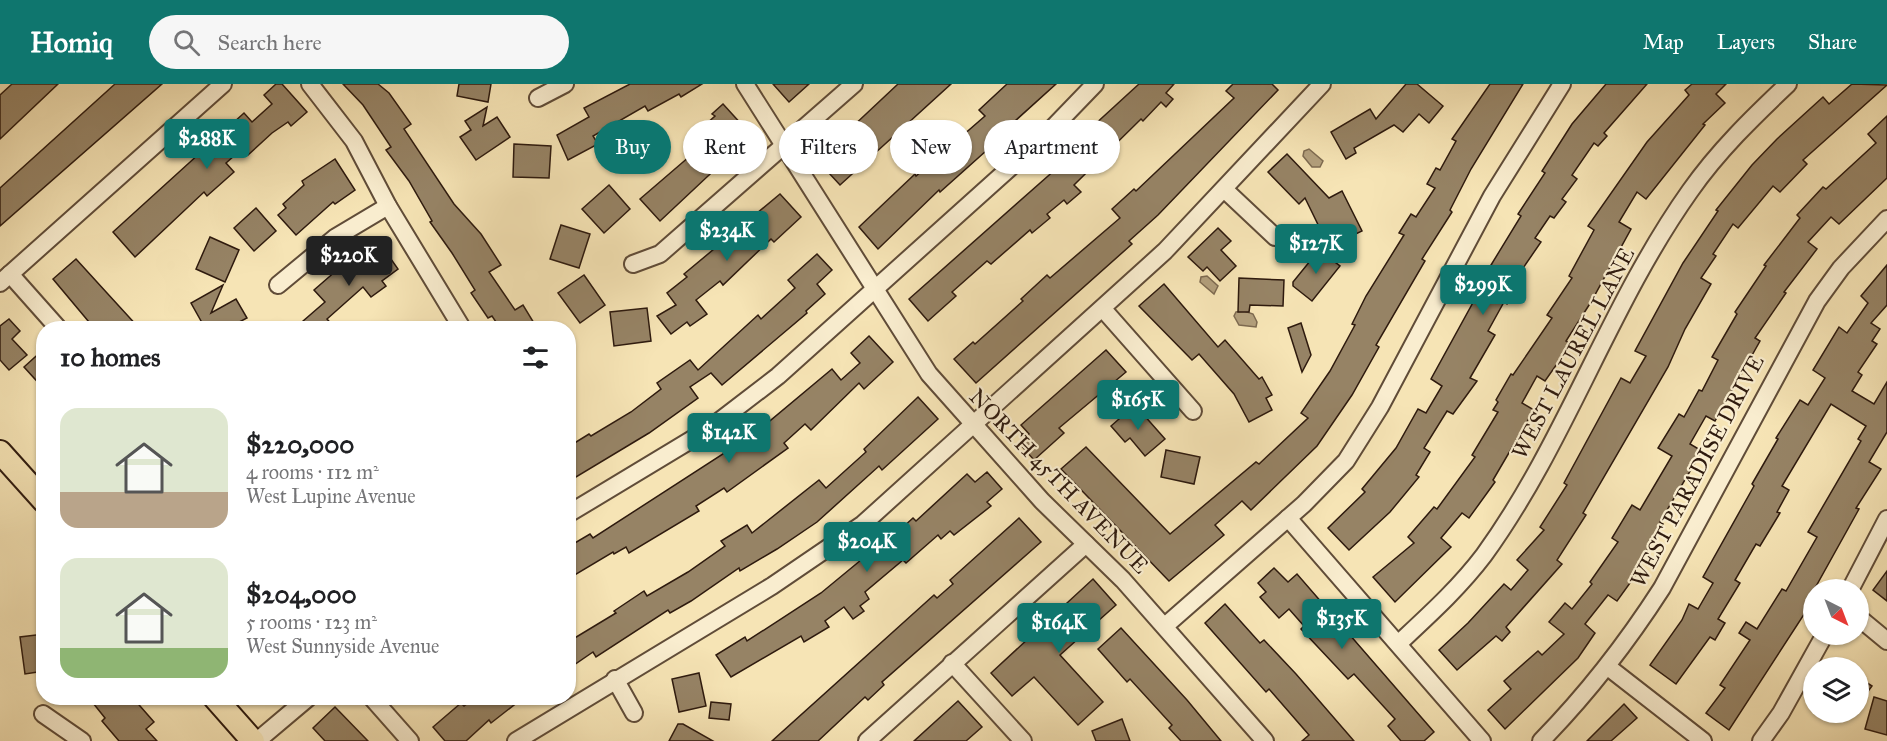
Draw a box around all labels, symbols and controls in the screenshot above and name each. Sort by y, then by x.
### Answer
search box [149,15,569,69]
text: Homiq [30,25,113,60]
icon: search [170,26,203,59]
text: Search here [218,29,322,56]
text: Map [1643,29,1684,55]
text: Layers [1717,29,1775,55]
text: Share [1808,29,1857,55]
pin: $288K [165,119,249,170]
chip: Buy [594,120,671,174]
chip: Rent [683,120,767,174]
chip: Filters [779,120,878,174]
chip: New [890,120,972,174]
chip: Apartment [984,120,1120,174]
text: $288K [178,126,236,150]
pin: $234K [685,211,769,262]
text: $234K [699,218,755,242]
pin: $127K [1274,224,1358,275]
text: $127K [1289,231,1343,255]
pin: $220K [307,236,391,287]
street label: WEST LAUREL LANE [1506,242,1640,463]
text: $220K [320,243,378,267]
pin: $299K [1441,265,1525,316]
text: $299K [1454,272,1512,296]
text: 10 homes [60,341,161,373]
icon: filters [519,341,552,374]
street label: WEST PARADISE DRIVE [1624,350,1770,592]
pin: $165K [1096,380,1180,431]
street label: NORTH 45TH AVENUE [964,383,1154,579]
text: $165K [1111,387,1165,411]
pin: $142K [687,413,771,464]
text: $142K [701,420,757,444]
text: $220,000 [246,428,354,460]
icon: home [108,432,180,504]
text: 4 rooms · 112 m² [246,460,379,484]
text: West Lupine Avenue [246,484,416,508]
pin: $204K [825,522,909,573]
text: $204K [838,529,896,553]
text: $204,000 [246,578,357,610]
north arrow [1803,579,1869,645]
map controls [1803,579,1869,723]
icon: home [108,582,180,654]
pin: $135K [1300,599,1384,650]
pin: $164K [1017,603,1101,654]
text: $135K [1316,606,1368,630]
text: 5 rooms · 123 m² [246,610,377,634]
text: $164K [1031,610,1087,634]
text: West Sunnyside Avenue [246,634,439,658]
button: layers [1803,657,1869,723]

